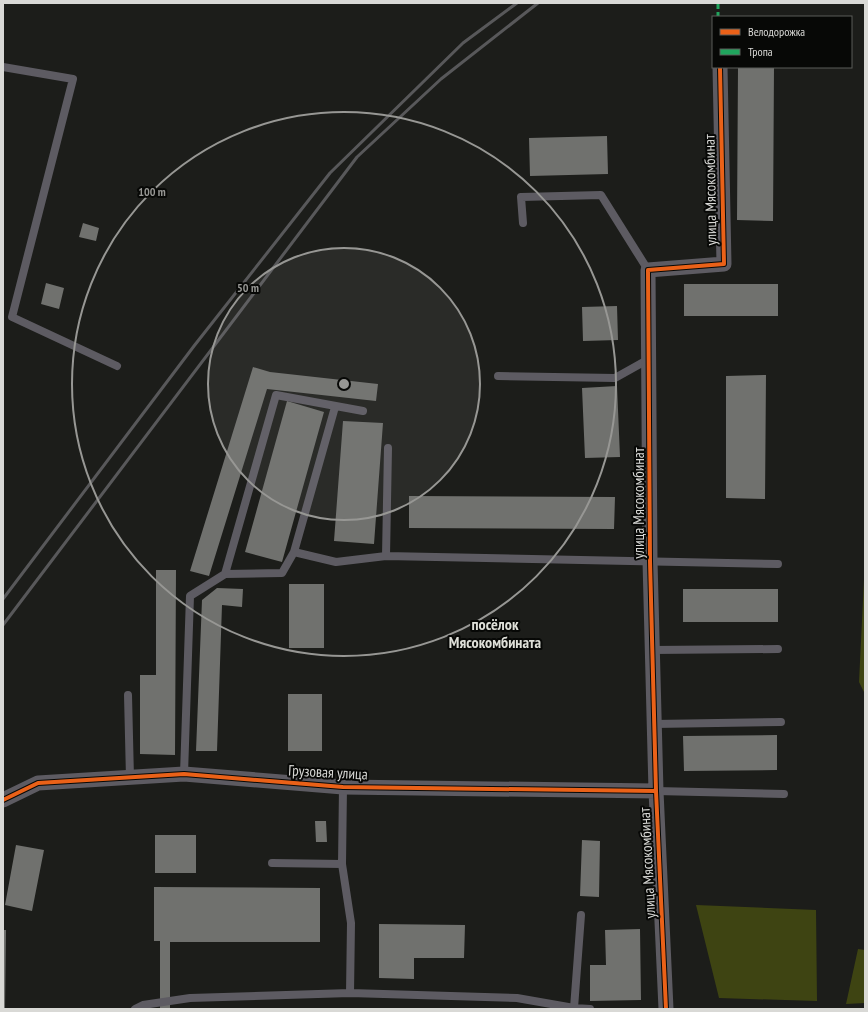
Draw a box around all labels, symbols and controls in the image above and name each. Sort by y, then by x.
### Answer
legend [712,16,852,68]
text: Велодорожка [748,24,805,39]
text: Тропа [748,44,773,59]
street label: улица Мясокомбинат [700,134,720,246]
text: 100 m [138,184,166,199]
text: 50 m [237,280,259,295]
centre of rings [337,377,351,391]
street label: улица Мясокомбинат [629,447,648,559]
district label: посёлок Мясокомбината [449,614,542,652]
street label: Грузовая улица [288,760,368,784]
street label: улица Мясокомбинат [635,807,659,919]

